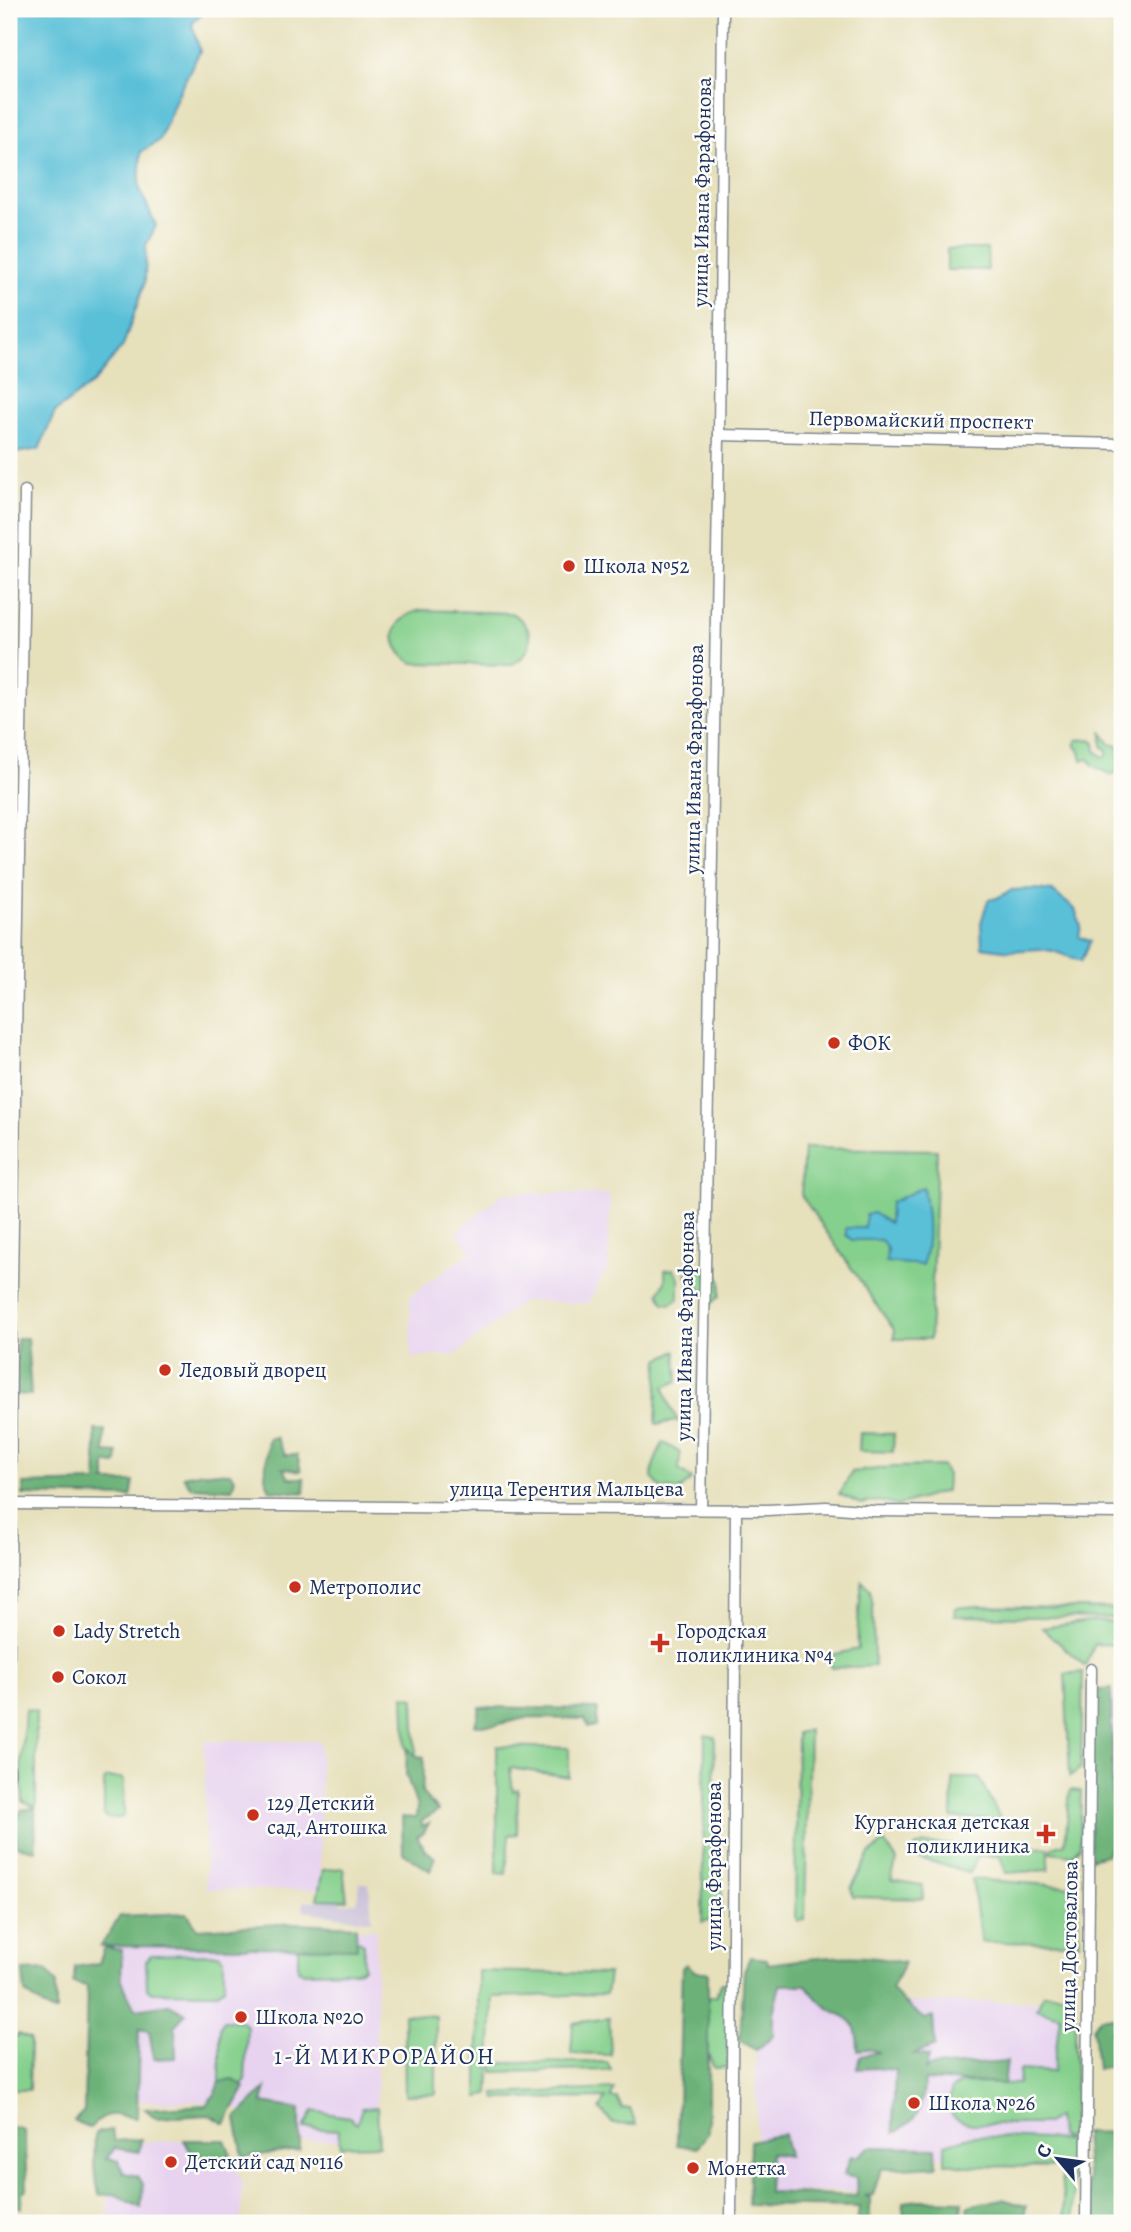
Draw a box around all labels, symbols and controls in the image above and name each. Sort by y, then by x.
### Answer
street label: улица Ивана Фарафонова [686,76,718,308]
street label: Первомайский проспект [808,404,1034,436]
place label: Школа №52 [583,552,690,580]
marker: Школа №52 [561,558,577,574]
street label: улица Ивана Фарафонова [678,643,710,875]
place label: ФОК [848,1029,891,1057]
marker: ФОК [826,1035,842,1051]
street label: улица Ивана Фарафонова [669,1210,701,1442]
place label: Ледовый дворец [179,1356,326,1384]
marker: Ледовый дворец [157,1362,173,1378]
street label: улица Терентия Мальцева [449,1475,684,1503]
place label: Метрополис [309,1573,421,1601]
marker: Метрополис [287,1579,303,1595]
place label: Lady Stretch [73,1617,181,1645]
place label: Городская поликлиника №4 [676,1617,833,1669]
marker: Lady Stretch [51,1623,67,1639]
marker: Городская поликлиника №4 [650,1633,670,1653]
place label: Сокол [72,1663,127,1691]
marker: Сокол [50,1669,66,1685]
street label: улица Фарафонова [700,1781,728,1951]
place label: 129 Детский сад, Антошка [267,1789,387,1841]
marker: 129 Детский сад, Антошка [245,1807,261,1823]
place label: Курганская детская поликлиника [854,1808,1030,1860]
marker: Курганская детская поликлиника [1036,1824,1056,1844]
street label: улица Достовалова [1053,1860,1084,2033]
place label: Школа №20 [255,2003,364,2031]
marker: Школа №20 [233,2009,249,2025]
district label: 1-Й МИКРОРАЙОН [274,2041,496,2072]
place label: Школа №26 [928,2089,1036,2117]
marker: Школа №26 [906,2095,922,2111]
north arrow [1023,2124,1092,2194]
text: С [1030,2140,1058,2163]
place label: Детский сад №116 [185,2148,343,2176]
marker: Детский сад №116 [163,2154,179,2170]
place label: Монетка [707,2154,787,2182]
marker: Монетка [685,2160,701,2176]

